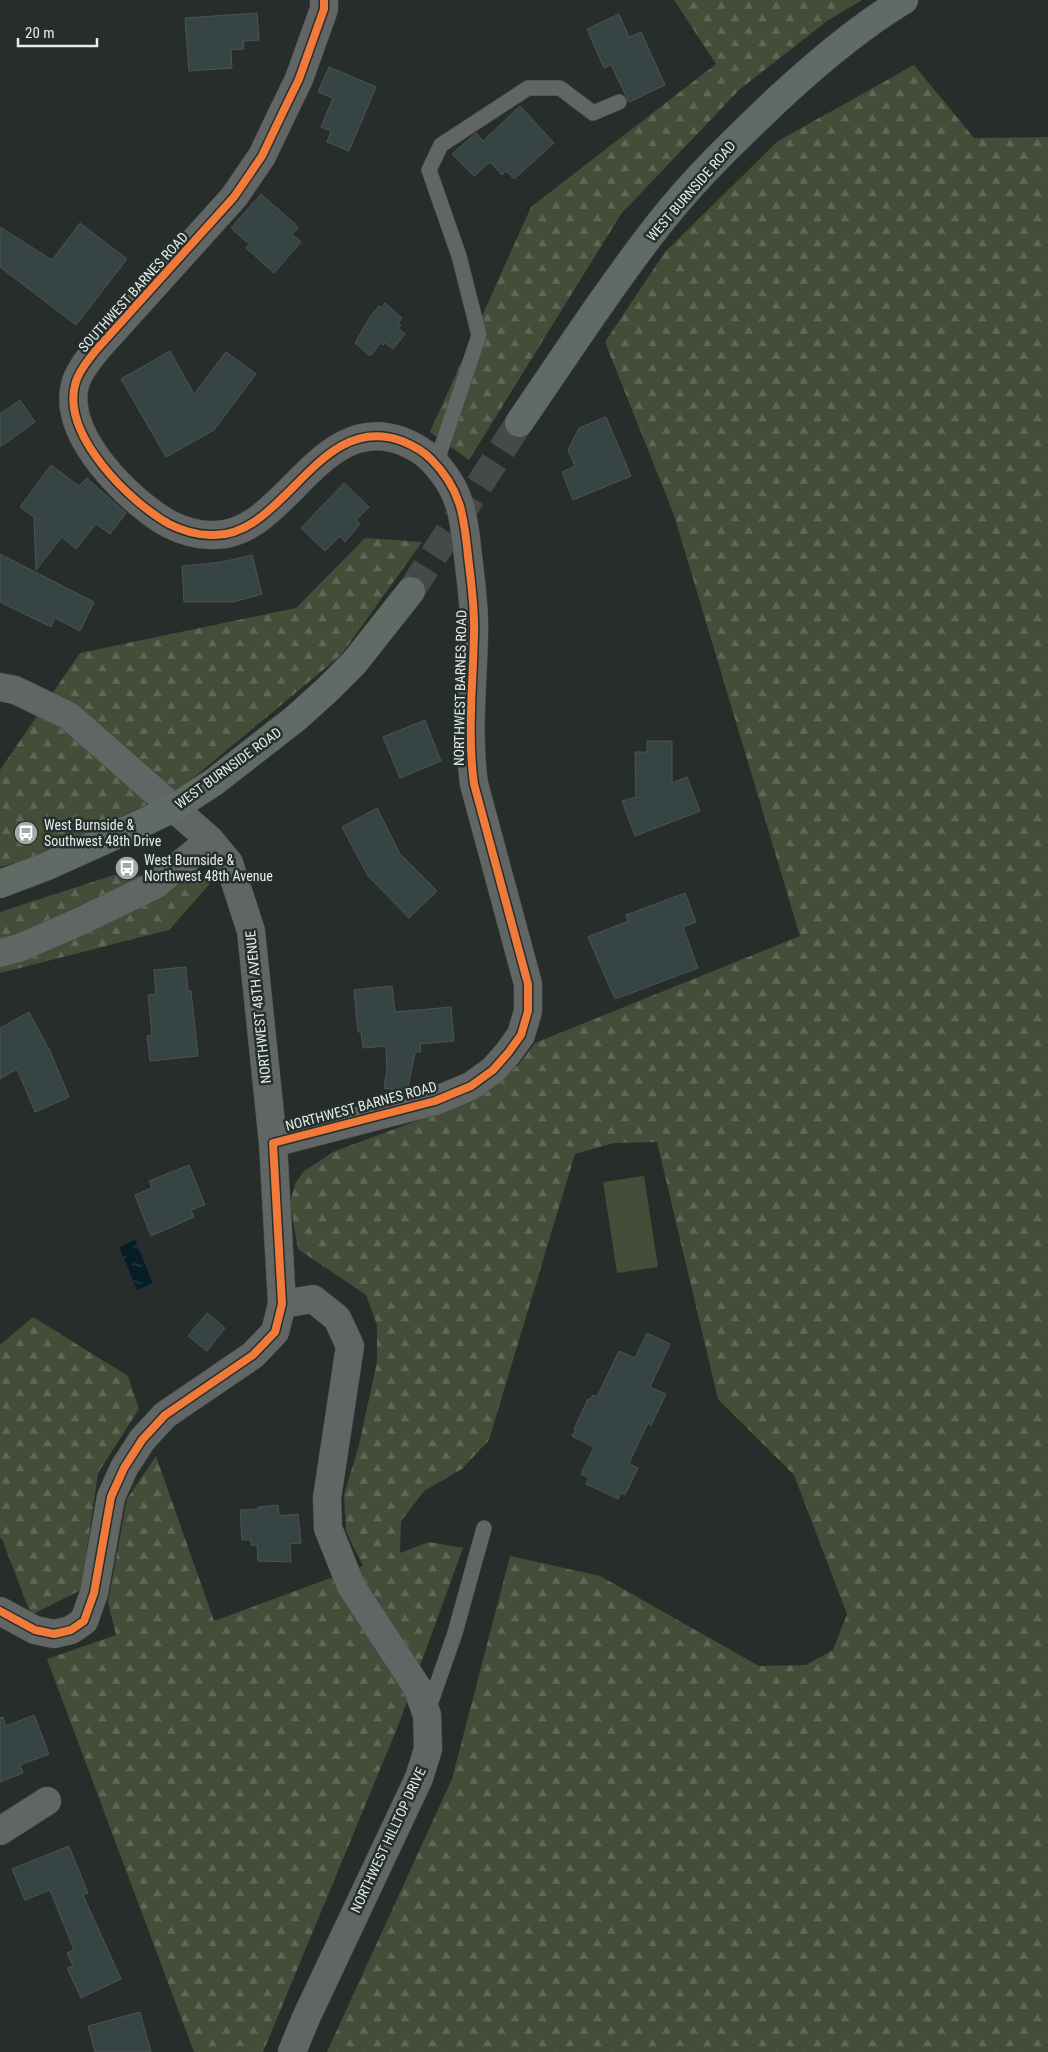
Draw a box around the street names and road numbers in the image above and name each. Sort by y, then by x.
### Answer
street label: WEST BURNSIDE ROAD [643,138,739,244]
street label: SOUTHWEST BARNES ROAD [75,229,191,355]
street label: NORTHWEST BARNES ROAD [451,610,469,766]
street label: WEST BURNSIDE ROAD [172,724,284,812]
street label: NORTHWEST 48TH AVENUE [242,930,274,1084]
street label: NORTHWEST BARNES ROAD [284,1078,438,1134]
street label: NORTHWEST HILLTOP DRIVE [347,1765,429,1915]

